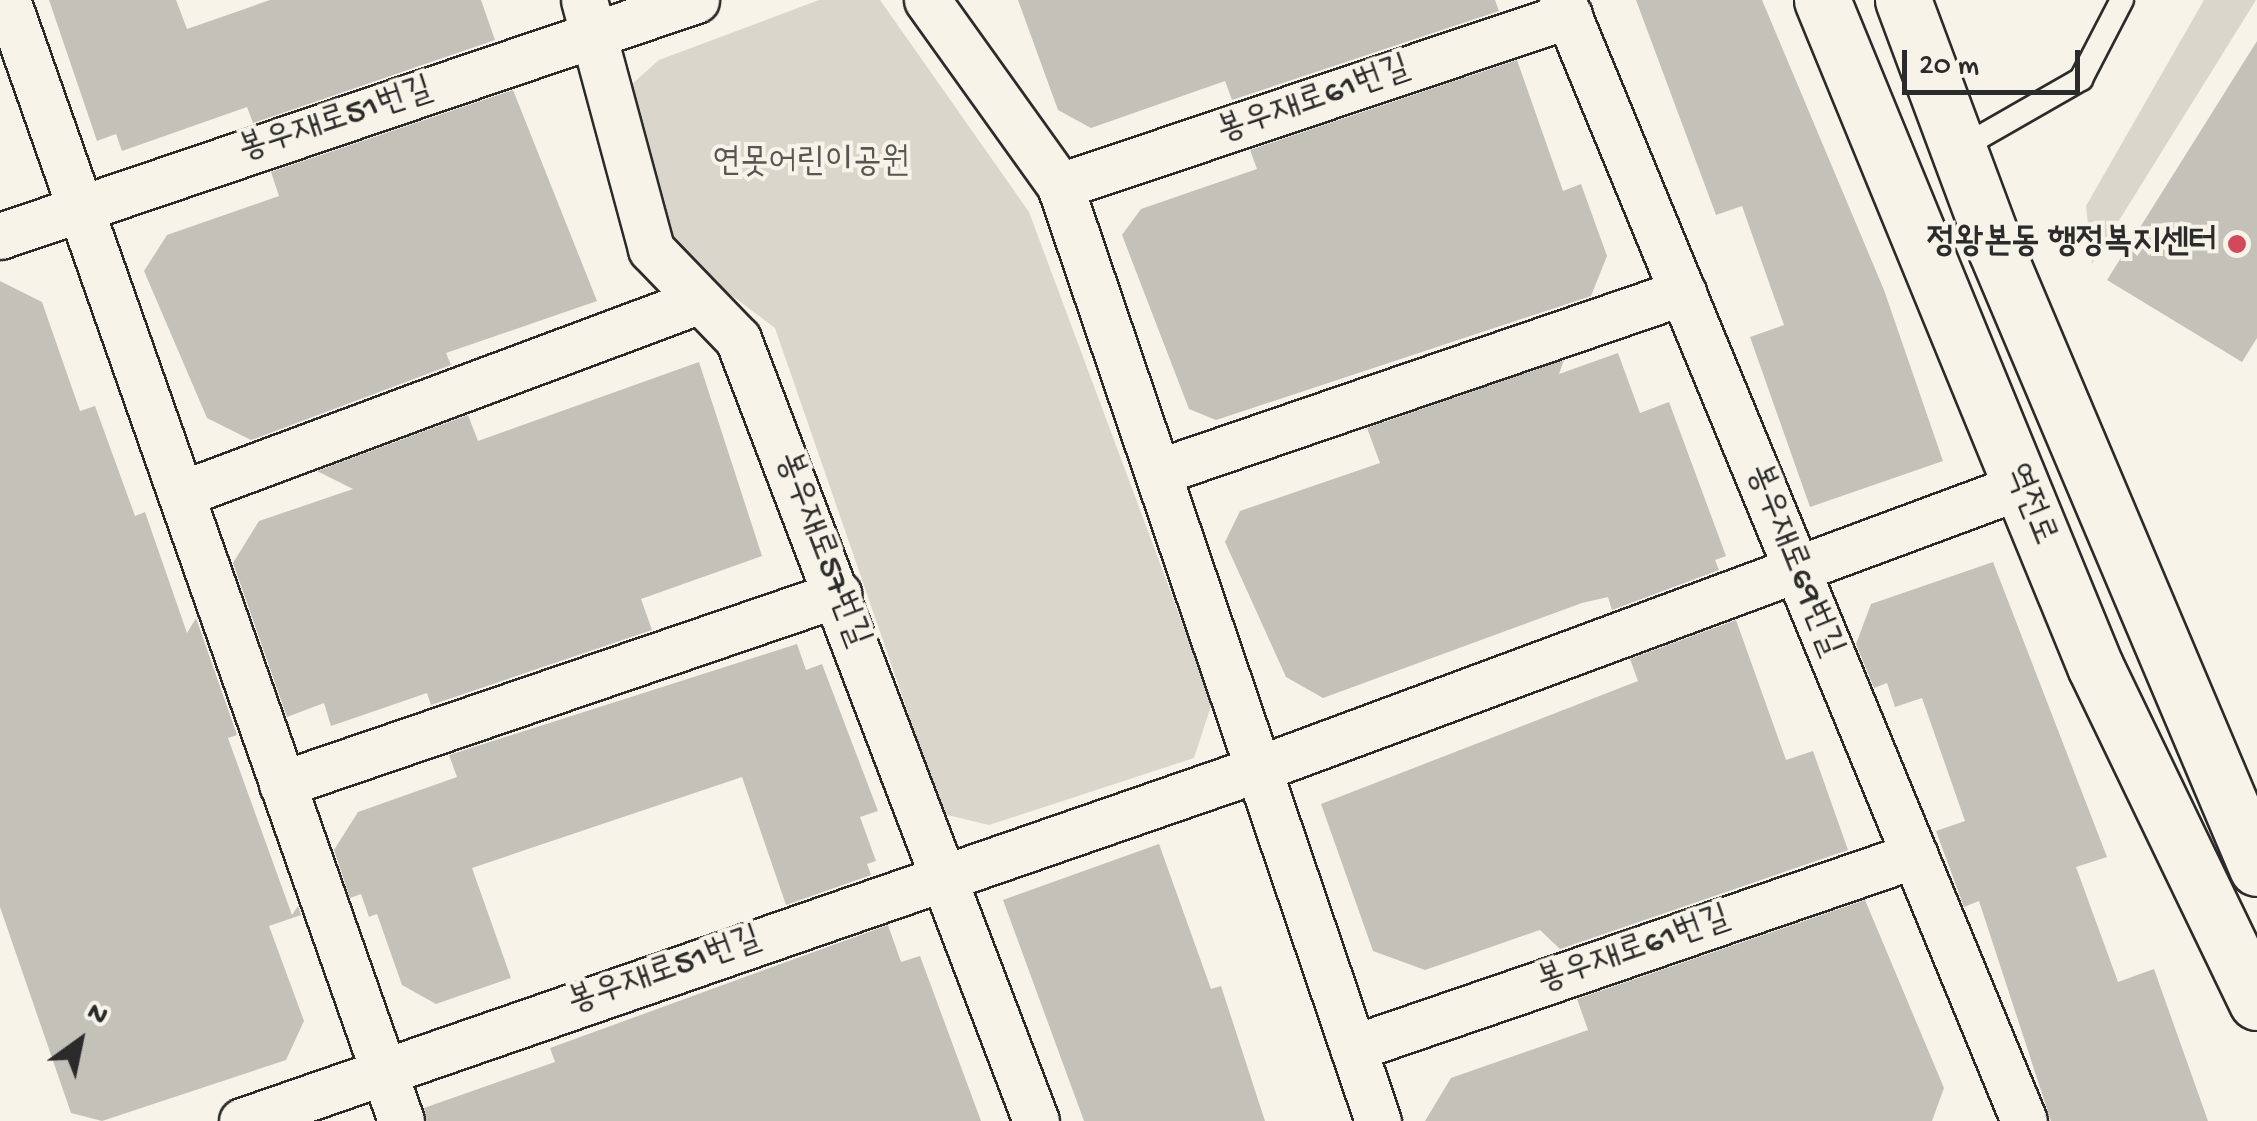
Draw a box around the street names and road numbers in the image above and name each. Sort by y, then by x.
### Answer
street label: 봉우재로61번길 [1212,48,1416,154]
street label: 봉우재로51번길 [234,70,438,172]
street label: 봉우재로57번길 [765,447,877,653]
street label: 봉우재로69번길 [1735,458,1851,664]
street label: 역전로 [1994,458,2064,552]
street label: 봉우재로61번길 [1532,898,1736,1004]
street label: 봉우재로51번길 [563,919,767,1025]

